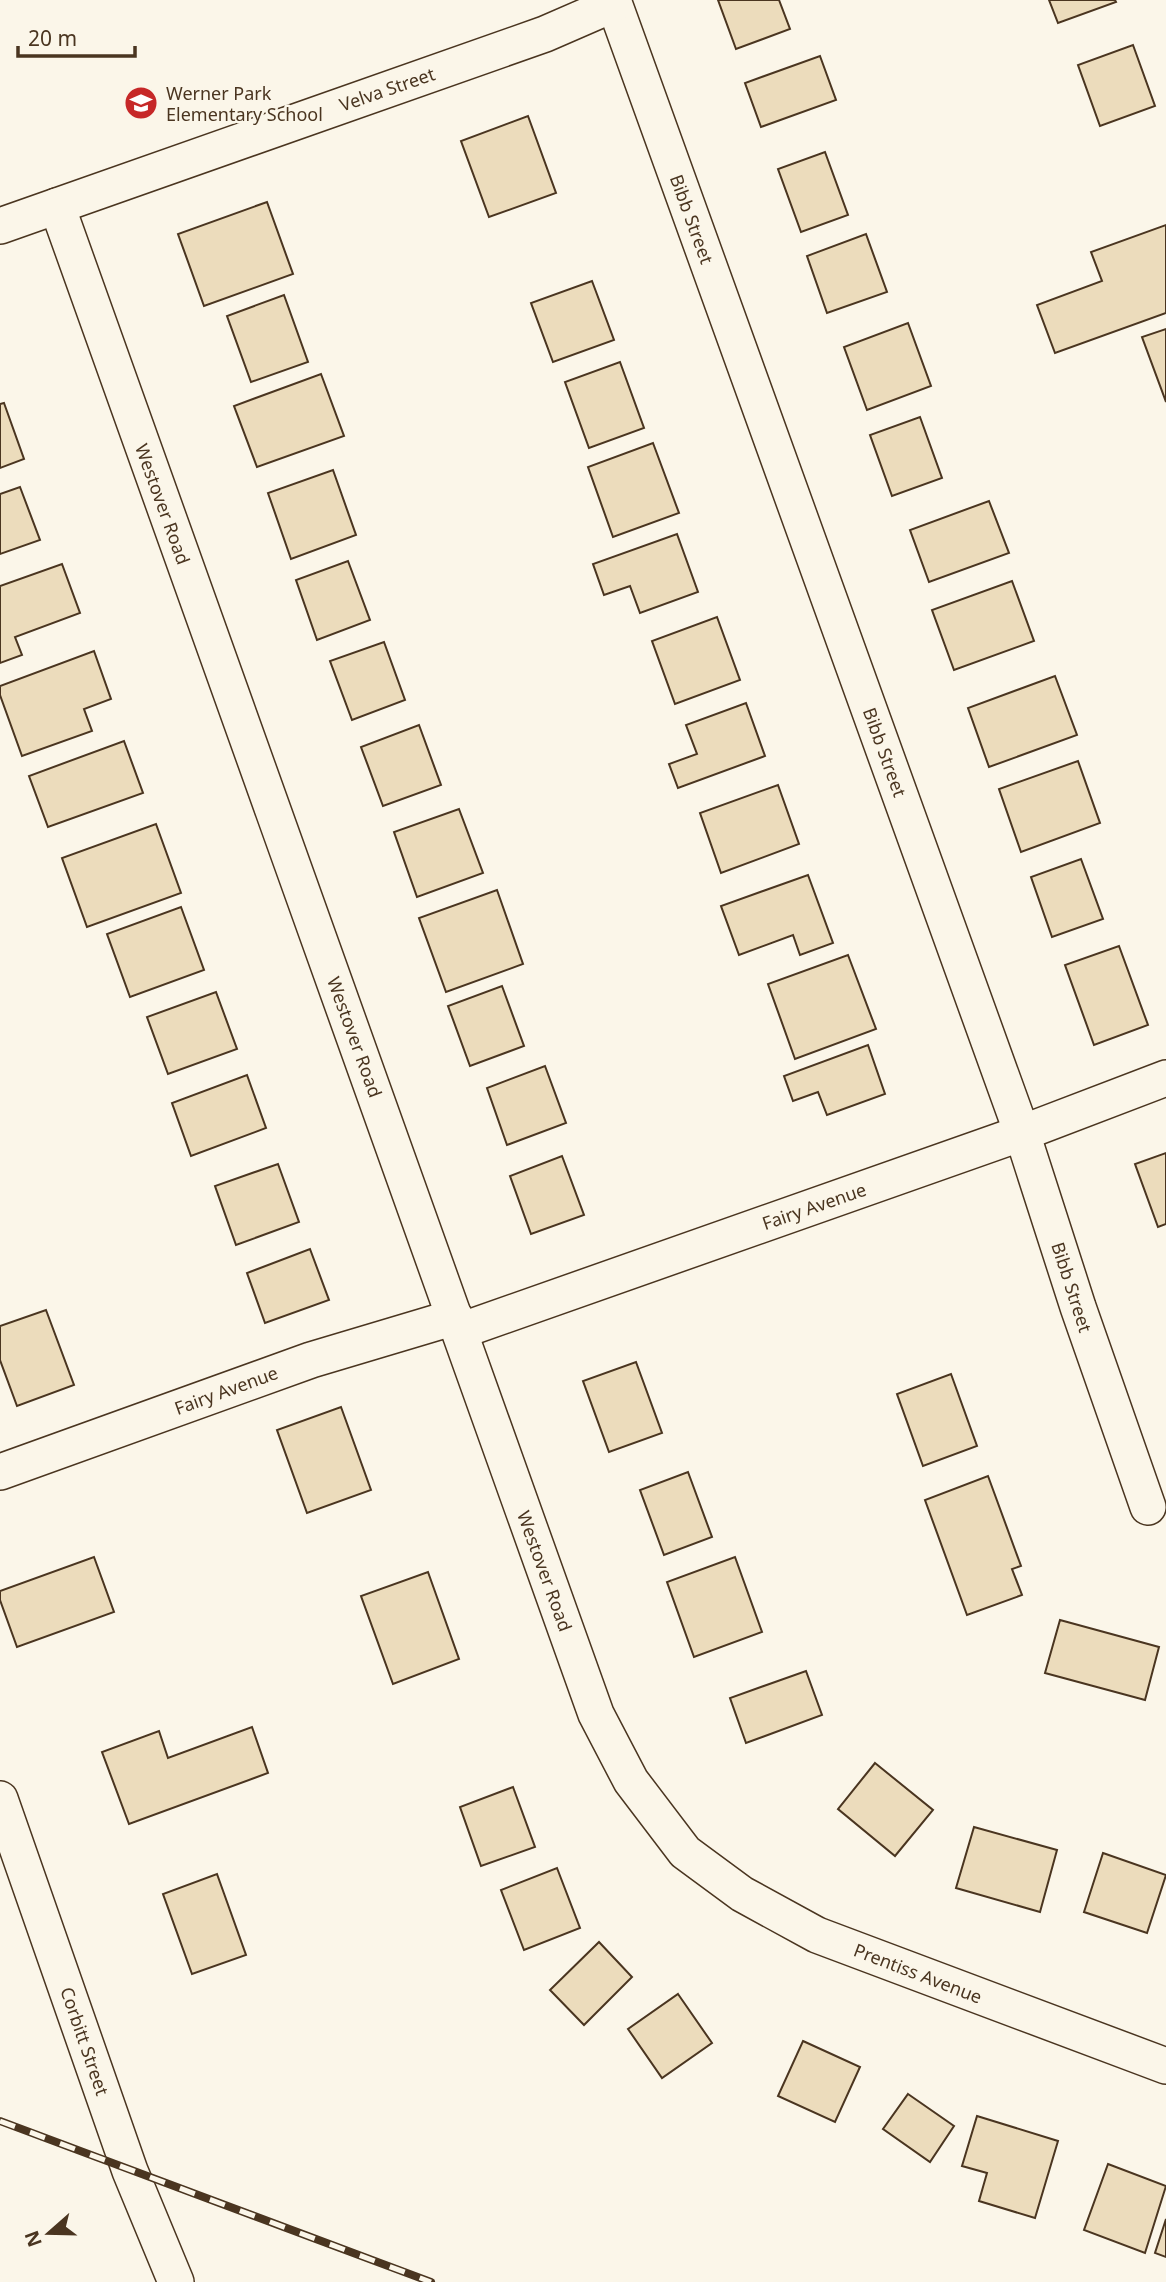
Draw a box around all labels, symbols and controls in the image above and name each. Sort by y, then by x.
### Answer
scale bar [18,14,135,58]
text: 20 m [28,24,77,52]
street label: Velva Street [336,61,438,117]
place label: Werner Park Elementary School [166,81,323,126]
school or university icon: Werner Park Elementary School [122,84,160,122]
street label: Bibb Street [665,171,719,267]
street label: Westover Road [130,440,196,568]
street label: Bibb Street [858,704,912,800]
street label: Westover Road [322,973,388,1101]
street label: Fairy Avenue [759,1177,869,1235]
street label: Bibb Street [1046,1239,1098,1336]
street label: Fairy Avenue [171,1360,281,1420]
street label: Westover Road [512,1507,578,1635]
street label: Prentiss Avenue [850,1938,986,2008]
street label: Corbitt Street [55,1984,115,2099]
north arrow [14,2198,84,2268]
text: N [18,2227,48,2251]

